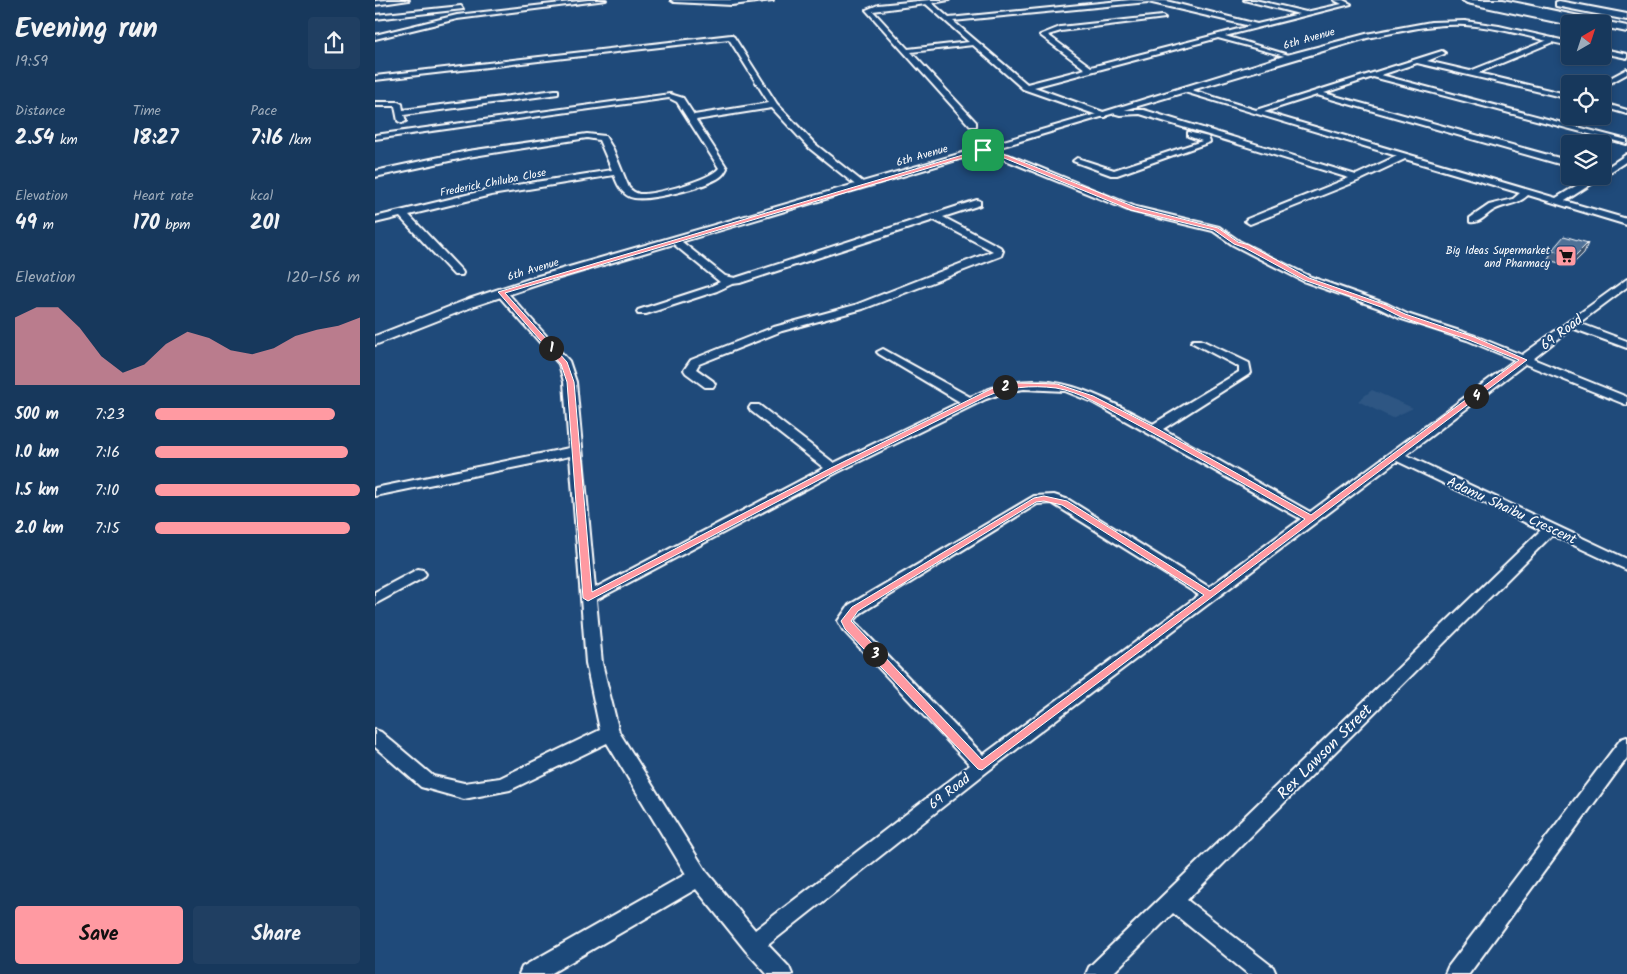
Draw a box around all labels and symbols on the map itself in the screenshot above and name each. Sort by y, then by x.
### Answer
north arrow [1561,15,1611,65]
street label: 6th Avenue [1281,23,1337,55]
pin [962,129,1004,171]
street label: 6th Avenue [894,140,950,172]
street label: Frederick Chiluba Close [439,164,548,202]
place label: Big Ideas Supermarket and Pharmacy [1446,242,1551,273]
supermarket icon: Big Ideas Supermarket and Pharmacy [1554,244,1578,268]
street label: 6th Avenue [505,254,561,286]
street label: 69 Road [1536,309,1588,356]
pin: 1 [539,336,563,360]
pin: 2 [993,374,1017,400]
pin: 4 [1463,384,1489,408]
street label: Adamu Shaibu Crescent [1443,471,1581,551]
pin: 3 [863,642,887,666]
street label: Rex Lawson Street [1272,698,1379,806]
street label: 69 Road [924,768,976,815]

